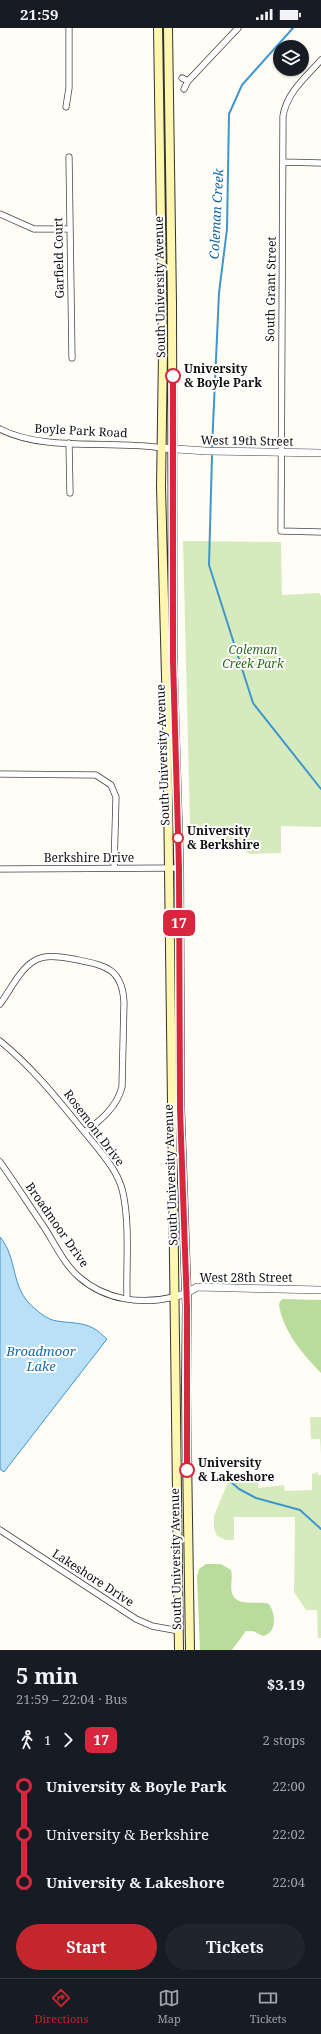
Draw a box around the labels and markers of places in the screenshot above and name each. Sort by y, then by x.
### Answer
place label: University & Boyle Park [184,360,262,391]
marker: University & Boyle Park [165,368,181,384]
place label: University & Berkshire [187,822,260,853]
marker: University & Berkshire [172,832,184,844]
place label: University & Lakeshore [198,1454,274,1485]
marker: University & Lakeshore [179,1462,195,1478]

